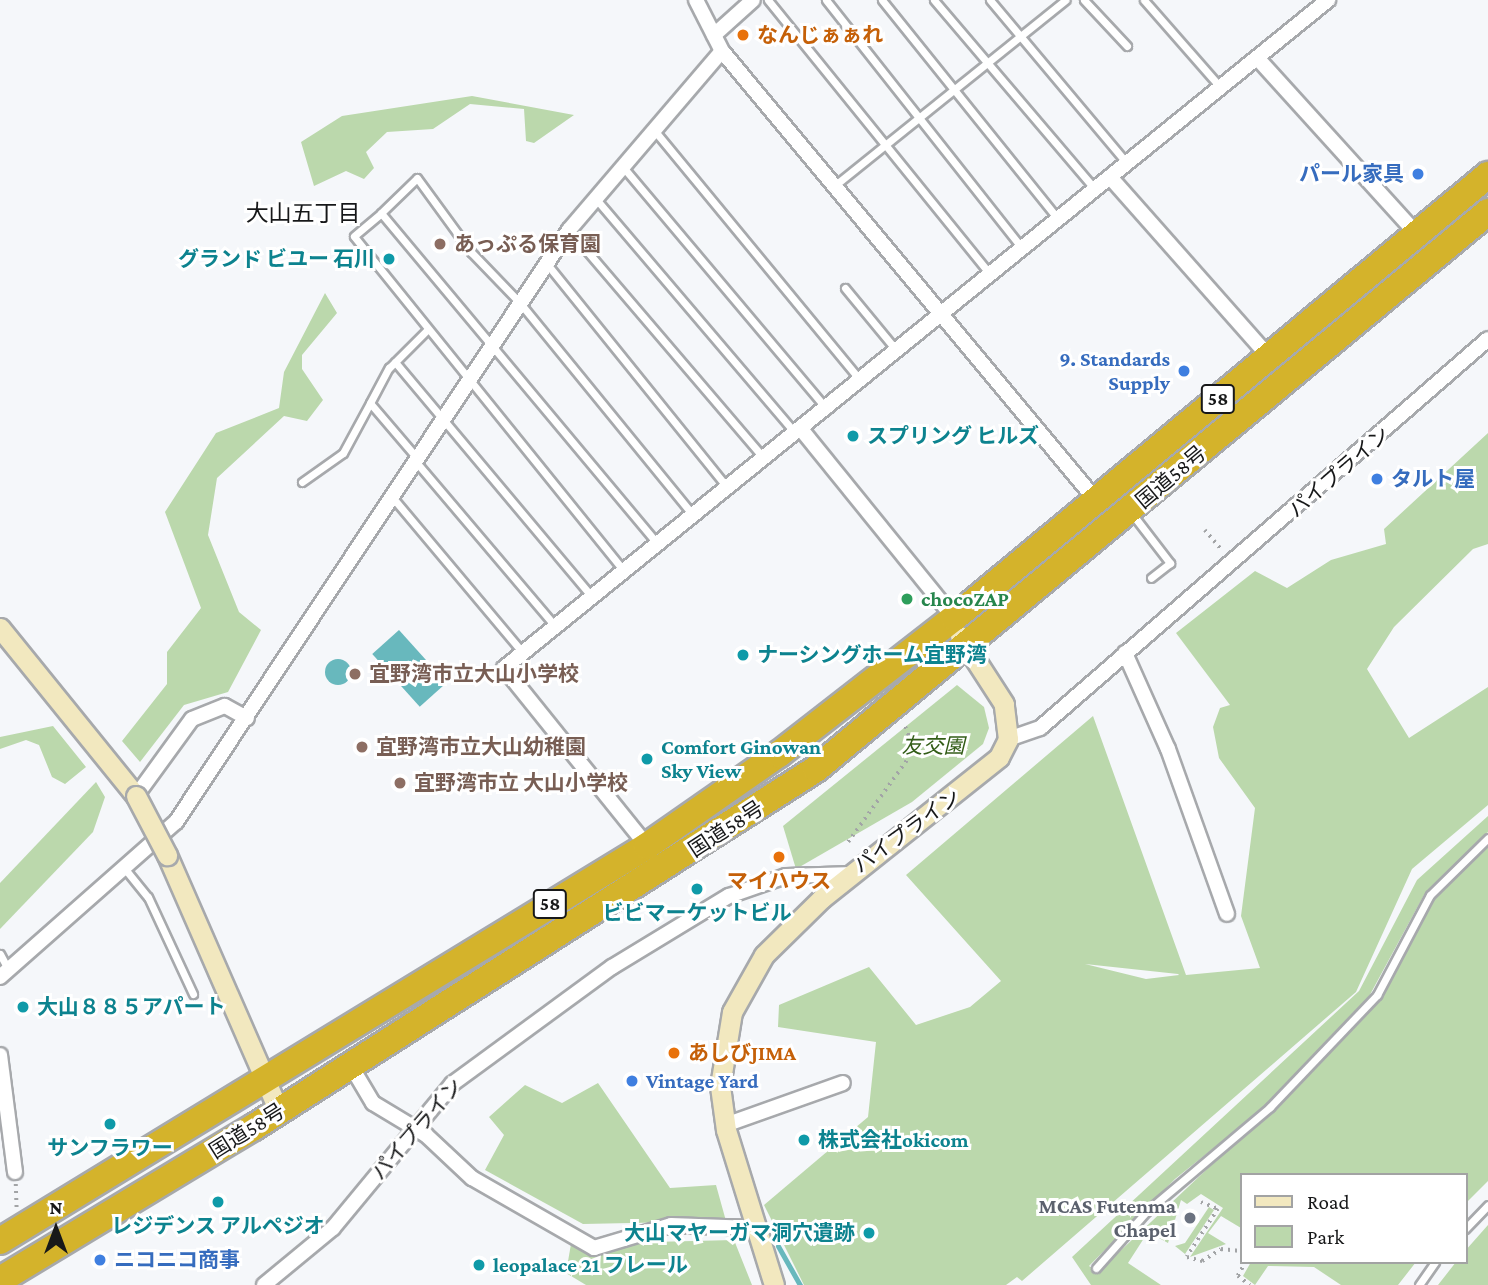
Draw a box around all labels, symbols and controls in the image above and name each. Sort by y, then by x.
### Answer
place label: なんじぁぁれ [757,22,883,48]
marker: なんじぁぁれ [735,27,751,43]
place label: パール家具 [1299,161,1404,187]
marker: パール家具 [1410,166,1426,182]
district label: 大山五丁目 [246,199,360,227]
place label: あっぷる保育園 [454,231,601,257]
marker: あっぷる保育園 [432,236,448,252]
place label: グランド ビユー 石川 [178,246,375,272]
marker: グランド ビユー 石川 [381,251,397,267]
place label: 9. Standards Supply [1059,346,1170,396]
marker: 9. Standards Supply [1176,363,1192,379]
road number: 58 [1200,384,1236,414]
street label: パイプライン [1283,421,1395,523]
place label: スプリング ヒルズ [867,423,1039,449]
marker: スプリング ヒルズ [845,428,861,444]
street label: 国道58号 [1131,440,1211,514]
place label: タルト屋 [1391,466,1475,492]
marker: タルト屋 [1369,471,1385,487]
place label: chocoZAP [921,586,1009,612]
marker: chocoZAP [899,591,915,607]
place label: ナーシングホーム宜野湾 [757,642,988,668]
marker: ナーシングホーム宜野湾 [735,647,751,663]
place label: 宜野湾市立大山小学校 [369,661,579,687]
marker: 宜野湾市立大山小学校 [347,666,363,682]
park label: 友交園 [902,733,964,759]
place label: 宜野湾市立大山幼稚園 [376,734,586,760]
place label: Comfort Ginowan Sky View [661,734,821,784]
marker: 宜野湾市立大山幼稚園 [354,739,370,755]
marker: Comfort Ginowan Sky View [639,751,655,767]
place label: 宜野湾市立 大山小学校 [414,770,628,796]
marker: 宜野湾市立 大山小学校 [392,775,408,791]
street label: パイプライン [849,784,965,878]
street label: 国道58号 [684,796,768,862]
marker: マイハウス [771,849,787,865]
place label: マイハウス [727,868,831,894]
marker: ビビマーケットビル [689,881,705,897]
road number: 58 [532,888,568,920]
place label: ビビマーケットビル [603,900,791,926]
place label: 大山８８５アパート [37,994,226,1020]
marker: 大山８８５アパート [15,999,31,1015]
place label: あしびJIMA [688,1040,796,1066]
marker: あしびJIMA [666,1045,682,1061]
place label: Vintage Yard [646,1068,758,1094]
street label: パイプライン [366,1073,468,1185]
marker: Vintage Yard [624,1073,640,1089]
street label: 国道58号 [205,1098,289,1164]
marker: サンフラワー [102,1116,118,1132]
place label: 株式会社okicom [818,1127,968,1153]
marker: 株式会社okicom [796,1132,812,1148]
place label: サンフラワー [47,1135,173,1161]
legend [1240,1173,1467,1264]
text: Road [1307,1190,1350,1214]
place label: MCAS Futenma Chapel [1038,1193,1176,1243]
north arrow [21,1194,91,1264]
marker: レジデンス アルペジオ [210,1194,226,1210]
text: N [50,1197,62,1218]
marker: MCAS Futenma Chapel [1182,1210,1198,1226]
place label: レジデンス アルペジオ [111,1213,325,1239]
place label: 大山マヤーガマ洞穴遺跡 [624,1220,855,1246]
marker: 大山マヤーガマ洞穴遺跡 [861,1225,877,1241]
text: Park [1307,1225,1344,1249]
place label: ニコニコ商事 [114,1247,240,1273]
marker: ニコニコ商事 [92,1252,108,1268]
place label: leopalace 21 フレール [493,1252,688,1278]
marker: leopalace 21 フレール [471,1257,487,1273]

